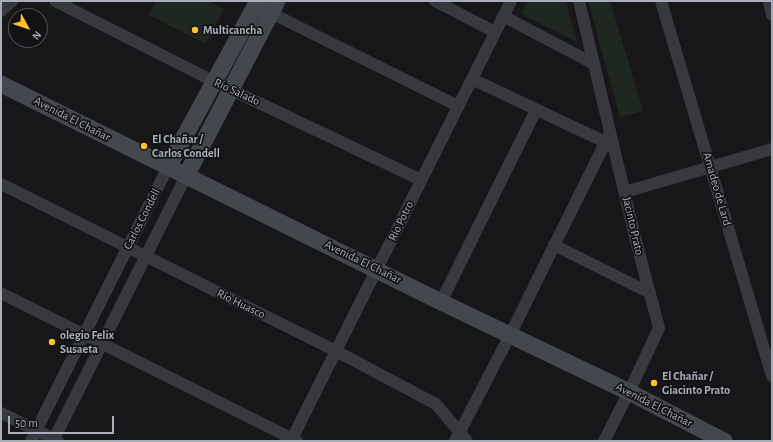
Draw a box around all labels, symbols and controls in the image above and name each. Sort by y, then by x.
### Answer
north arrow [8,8,48,48]
place label: Multicancha [203,23,262,37]
marker: Multicancha [190,25,200,35]
text: N [30,29,43,42]
street label: Río Salado [212,75,262,109]
street label: Avenida El Chañar [31,93,113,145]
place label: El Chañar / Carlos Condell [152,132,220,160]
marker: El Chañar / Carlos Condell [139,141,149,151]
street label: Amadeo de Lard [700,151,734,227]
street label: Carlos Condell [120,186,164,252]
street label: Jacinto Prato [619,196,647,256]
street label: Río Potro [385,199,417,243]
street label: Avenida El Chañar [322,237,404,287]
street label: Río Huasco [214,286,268,322]
place label: olegio Felix Susaeta [60,328,114,356]
marker: olegio Felix Susaeta [47,337,57,347]
place label: El Chañar / Giacinto Prato [662,369,730,397]
marker: El Chañar / Giacinto Prato [649,378,659,388]
street label: Avenida El Chañar [613,379,695,431]
scale bar [10,408,116,434]
text: 50 m [15,417,38,429]

